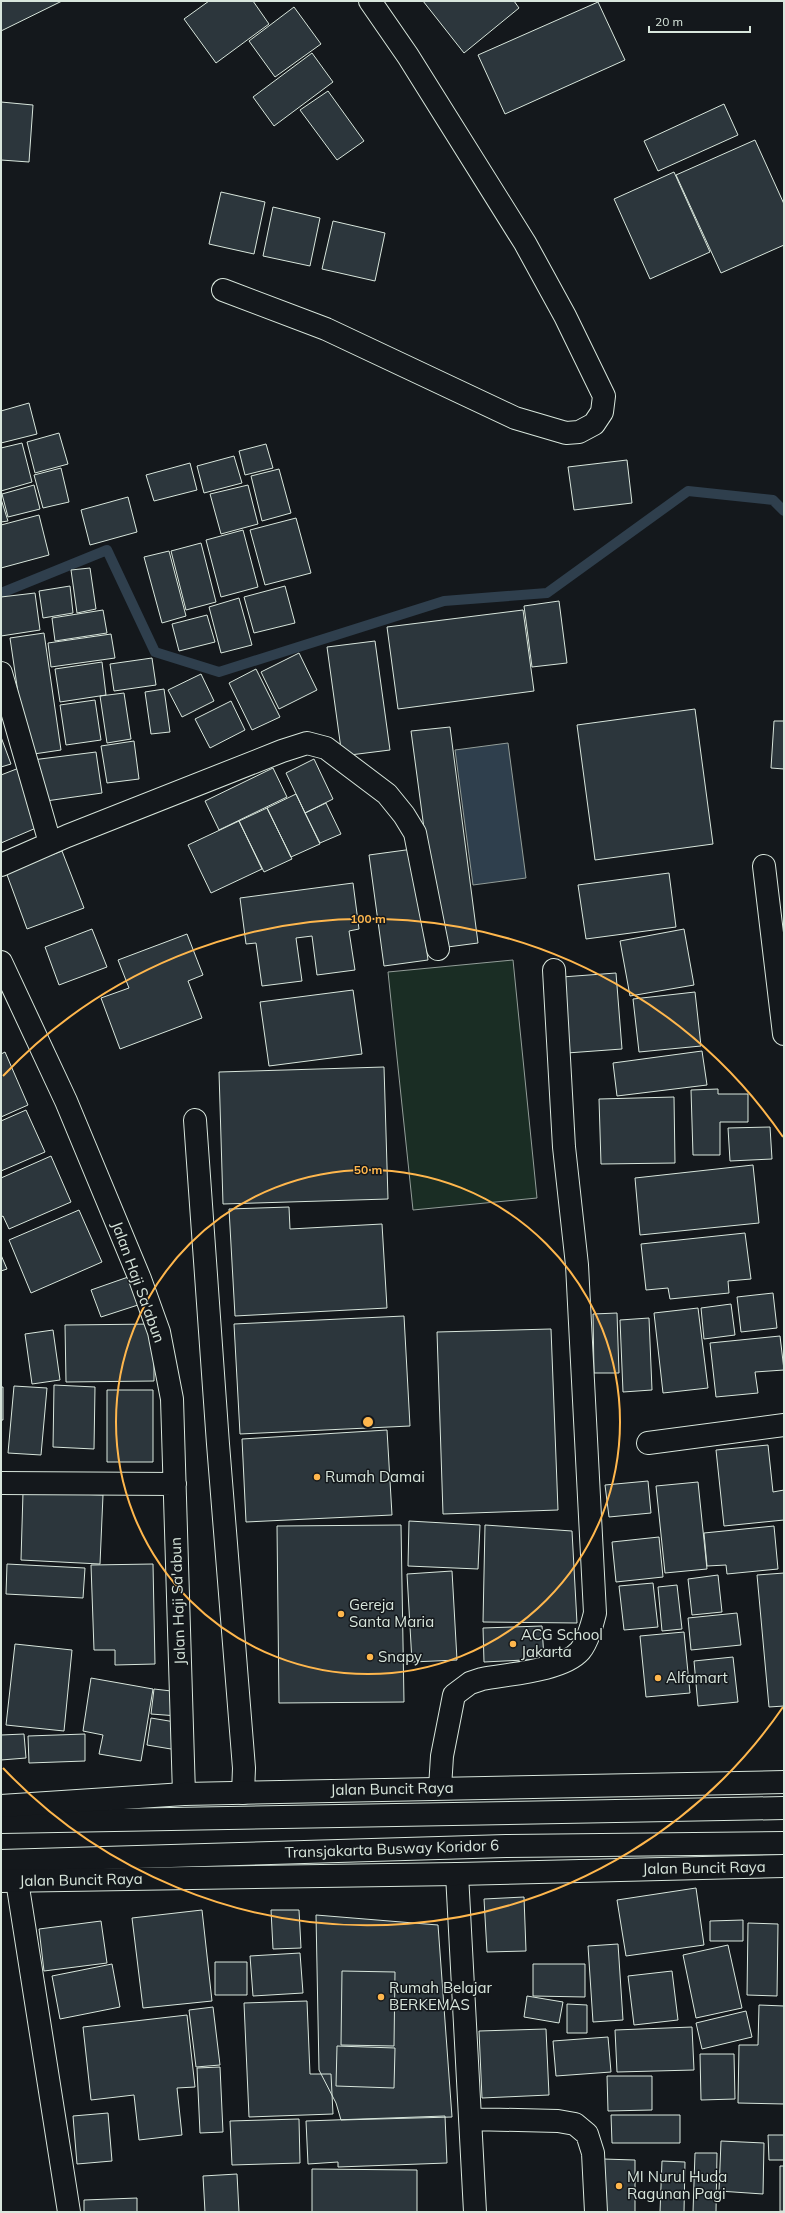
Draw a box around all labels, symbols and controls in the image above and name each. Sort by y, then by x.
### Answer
scale bar [649,8,750,34]
text: 20 m [655,14,683,29]
text: 100 m [350,911,386,926]
text: 50 m [354,1162,382,1177]
street label: Jalan Haji Sa'abun [108,1218,169,1345]
centre of rings [361,1415,375,1429]
place label: Rumah Damai [325,1467,425,1486]
marker: Rumah Damai [312,1472,322,1482]
street label: Jalan Haji Sa'abun [166,1537,189,1665]
place label: Gereja Santa Maria [349,1595,434,1631]
marker: Gereja Santa Maria [336,1609,346,1619]
place label: ACG School Jakarta [521,1625,603,1661]
marker: ACG School Jakarta [508,1639,518,1649]
place label: Snapy [378,1647,422,1666]
marker: Snapy [365,1652,375,1662]
place label: Alfamart [666,1668,728,1687]
marker: Alfamart [653,1673,663,1683]
street label: Jalan Buncit Raya [330,1778,454,1799]
street label: Transjakarta Busway Koridor 6 [285,1835,499,1862]
street label: Jalan Buncit Raya [642,1857,766,1878]
street label: Jalan Buncit Raya [19,1869,143,1890]
place label: Rumah Belajar BERKEMAS [389,1978,492,2014]
marker: Rumah Belajar BERKEMAS [376,1992,386,2002]
place label: MI Nurul Huda Ragunan Pagi [627,2167,727,2203]
marker: MI Nurul Huda Ragunan Pagi [614,2181,624,2191]

